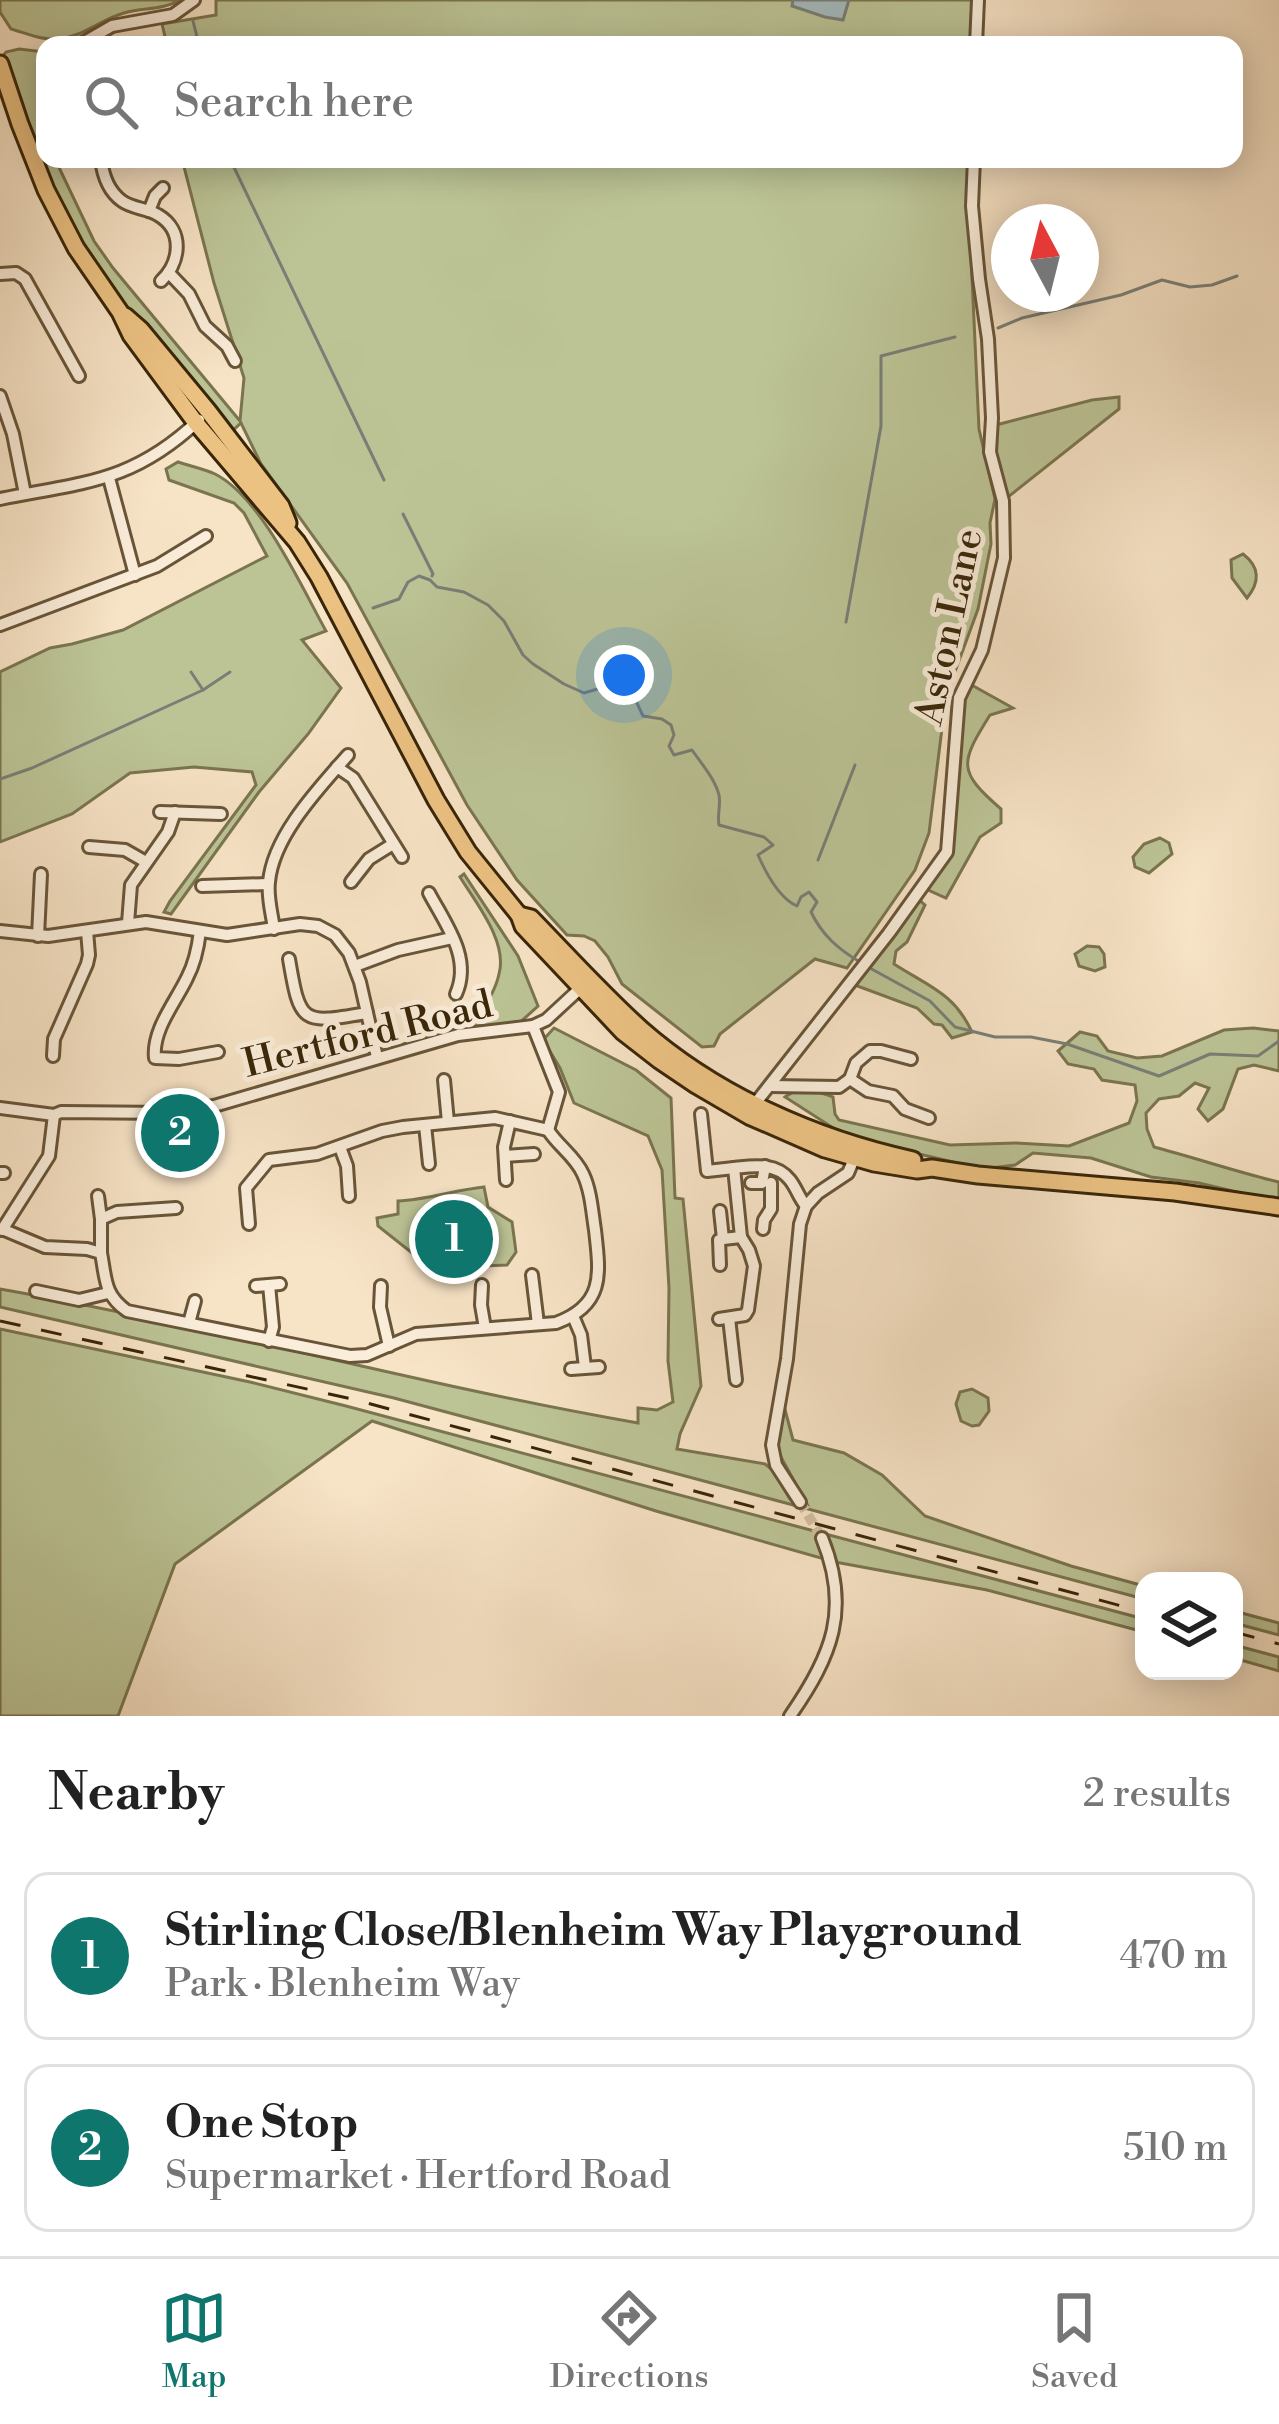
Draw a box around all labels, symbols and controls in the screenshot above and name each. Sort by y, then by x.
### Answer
search box [36,36,1243,168]
icon: search [78,69,144,135]
text: Search here [174,74,414,131]
north arrow [991,204,1099,312]
street label: Aston Lane [905,524,995,730]
your location [594,645,654,705]
street label: Hertford Road [238,980,498,1090]
pin: 2 [141,1088,219,1178]
pin: 1 [415,1194,493,1284]
map controls [1135,1572,1243,1680]
button: layers [1135,1572,1243,1680]
text: Nearby [48,1762,224,1826]
text: 2 results [1083,1770,1231,1819]
text: Stirling Close/Blenheim Way Playground [165,1903,1022,1960]
text: 1 [81,1932,99,1981]
text: 470 m [1120,1932,1228,1981]
text: Park · Blenheim Way [165,1960,520,2009]
text: One Stop [165,2095,359,2152]
text: 2 [78,2124,102,2173]
text: 510 m [1123,2124,1228,2173]
text: Supermarket · Hertford Road [165,2152,671,2201]
tab: Map [161,2285,227,2398]
tab: Directions [550,2285,709,2398]
tab: Saved [1031,2285,1118,2398]

